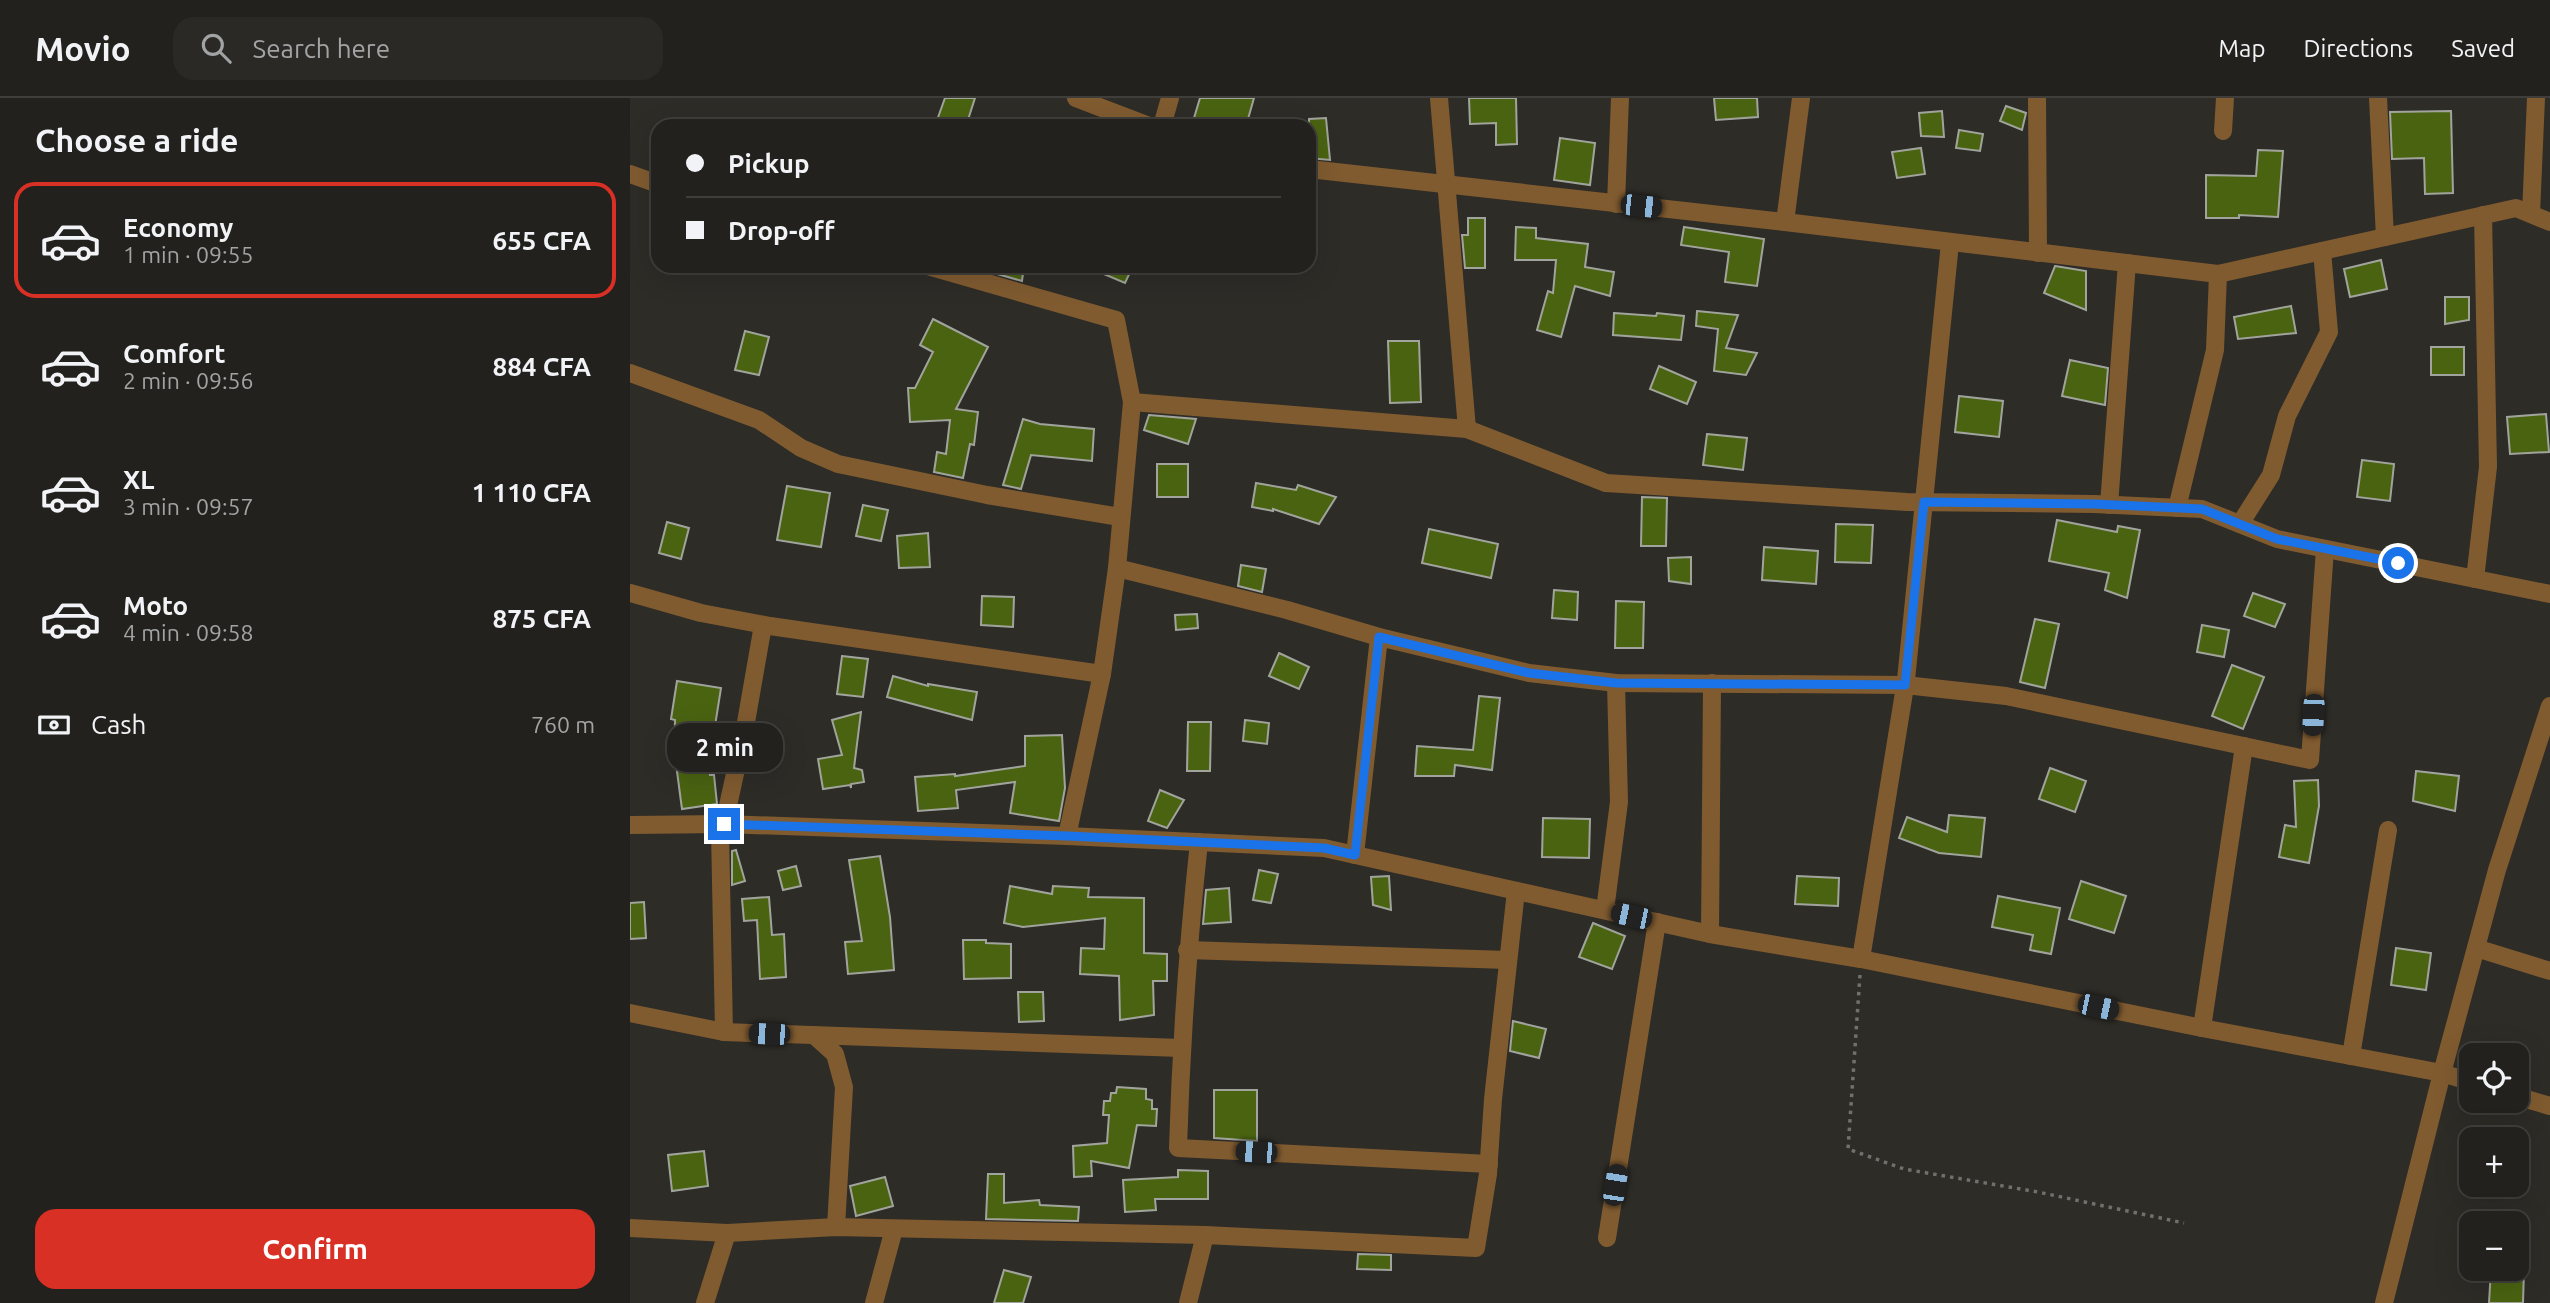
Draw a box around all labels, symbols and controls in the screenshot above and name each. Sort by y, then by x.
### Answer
search box [173,17,663,80]
icon: search [197,29,235,67]
text: Movio [35,30,131,67]
text: Search here [253,34,390,63]
text: Map [2218,35,2265,62]
text: Directions [2303,35,2413,62]
text: Saved [2451,35,2515,62]
text: Choose a ride [35,122,238,158]
text: Pickup [728,149,810,178]
car [1620,193,1663,219]
icon: car [39,209,102,272]
text: Economy [123,213,233,242]
text: Drop-off [728,216,835,245]
text: 655 CFA [493,226,591,255]
text: 1 min · 09:55 [123,242,254,267]
icon: car [39,335,102,398]
text: Comfort [123,339,226,368]
text: 884 CFA [493,352,591,381]
text: 2 min · 09:56 [123,368,254,393]
icon: car [39,461,102,524]
text: XL [123,465,154,494]
text: 1 110 CFA [472,478,591,507]
text: 3 min · 09:57 [123,494,254,519]
route start [2382,547,2414,579]
icon: car [39,587,102,650]
text: Moto [123,591,188,620]
text: 875 CFA [493,604,591,633]
text: 4 min · 09:58 [123,620,254,645]
car [2302,693,2325,737]
icon: cash [35,706,73,744]
text: Cash [91,710,146,739]
text: 760 m [531,712,595,737]
callout: 2 min [666,722,782,772]
text: 2 min [696,735,754,760]
route end [708,808,740,840]
car [1609,901,1654,931]
car [2076,992,2121,1022]
car [748,1023,791,1045]
map controls [2459,1043,2529,1281]
button: locate [2459,1043,2529,1113]
button: + [2459,1127,2529,1197]
car [1235,1140,1278,1164]
car [1602,1163,1629,1207]
button: Confirm [35,1209,595,1289]
button: − [2459,1211,2529,1281]

